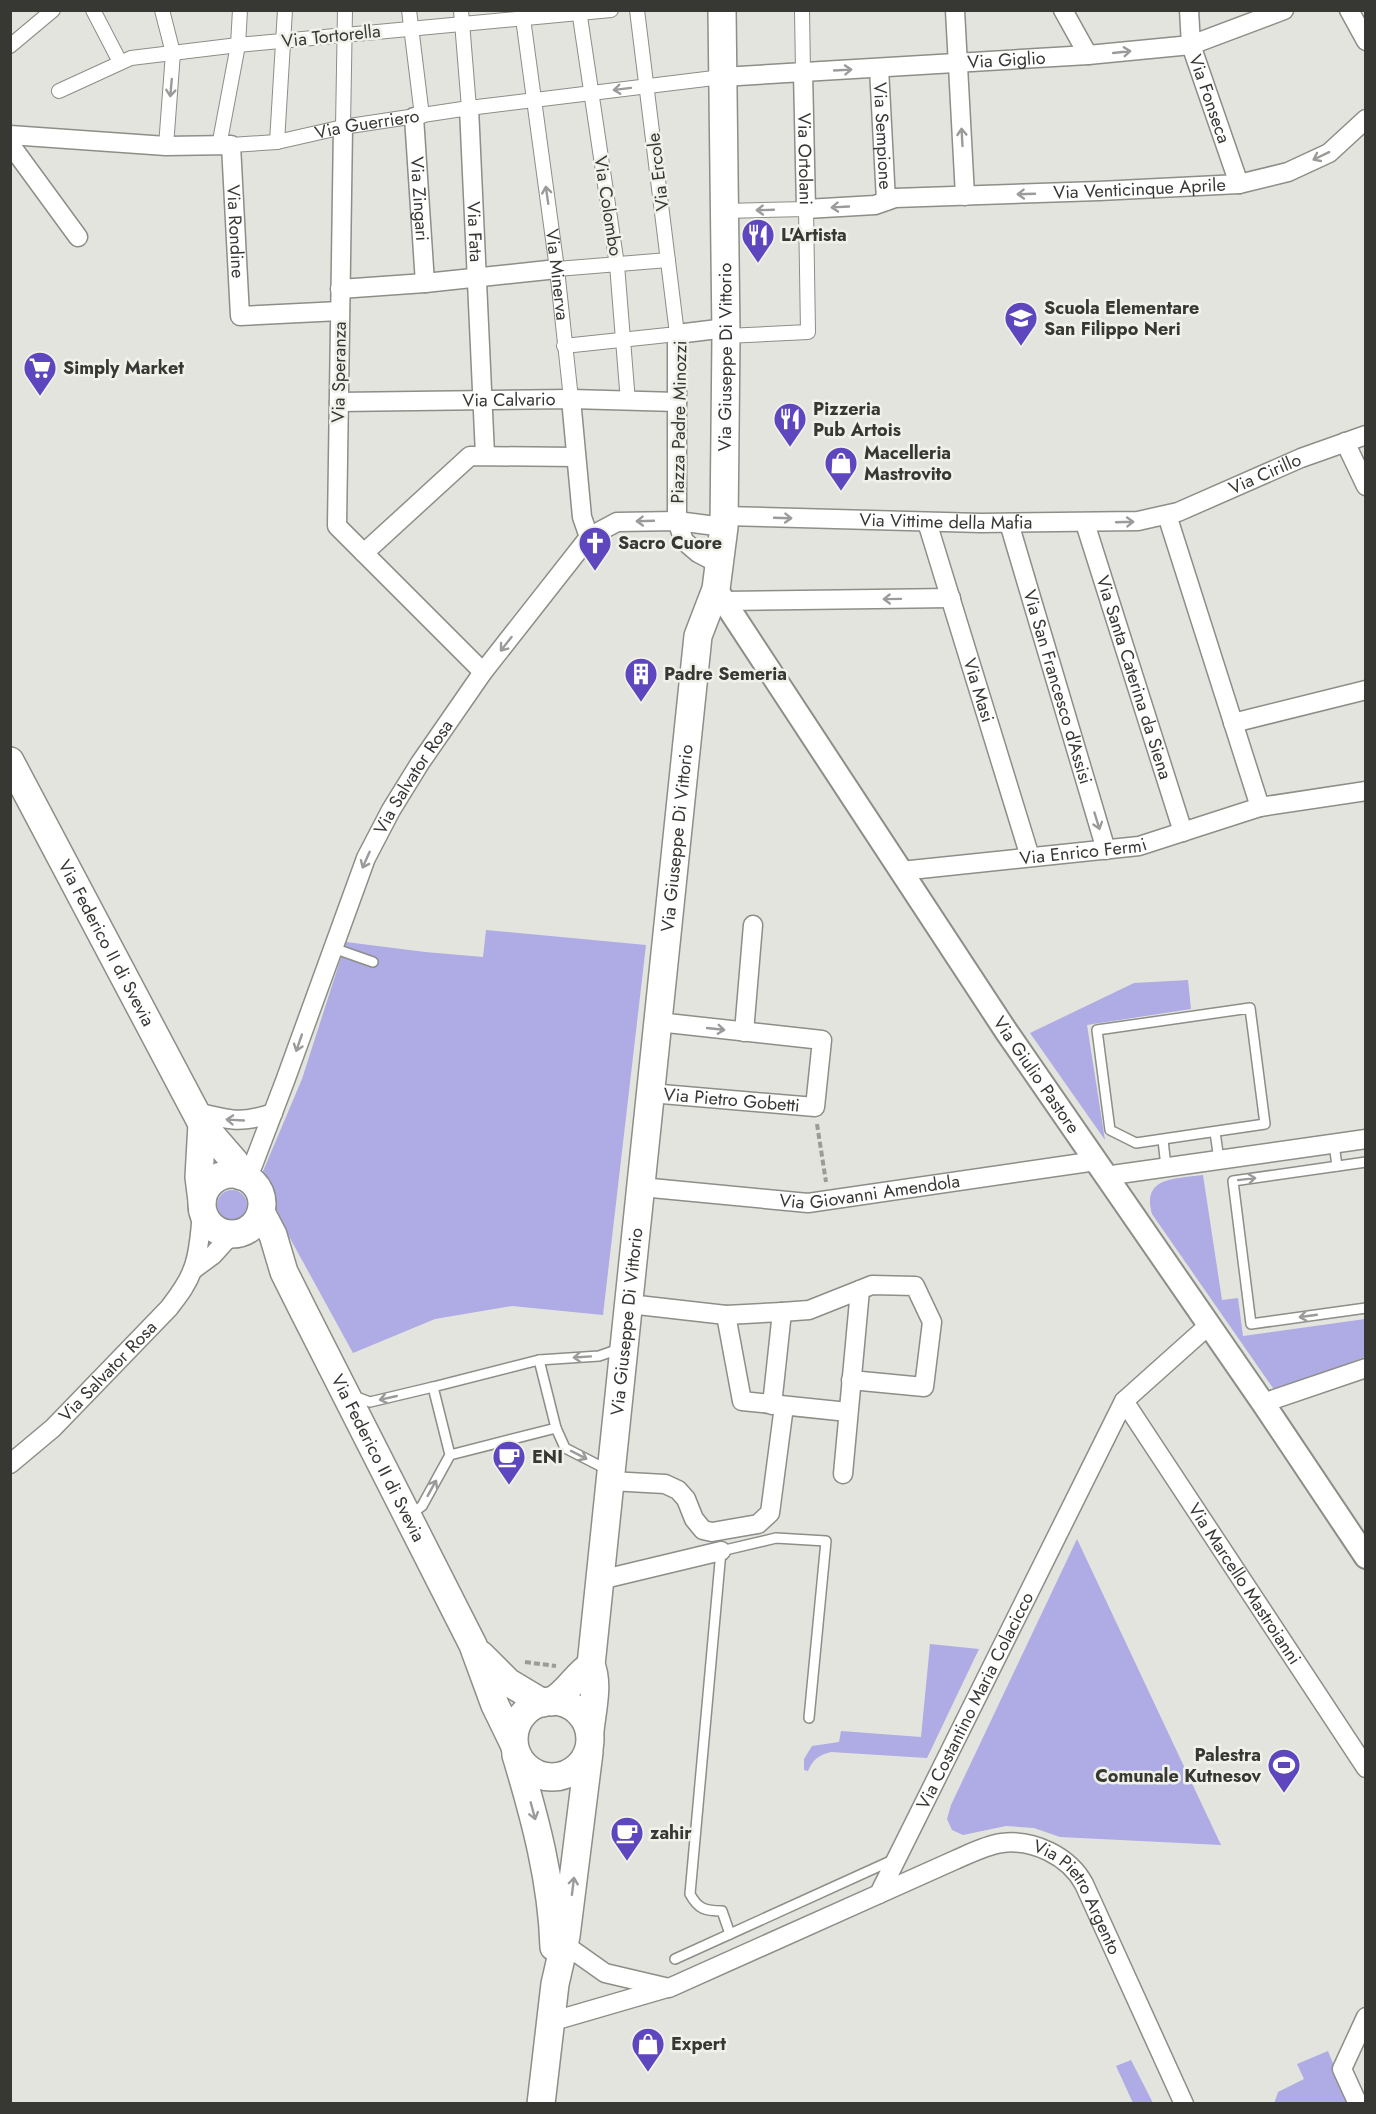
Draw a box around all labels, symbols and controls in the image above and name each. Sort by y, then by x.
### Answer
street label: Via Tortorella [280,18,382,54]
street label: Via Giglio [967,45,1046,75]
one-way arrow [1111,46,1131,57]
street label: Via Fonseca [1182,51,1237,147]
one-way arrow [833,65,853,76]
one-way arrow [165,78,176,98]
street label: Via Sempione [867,82,898,190]
one-way arrow [613,84,633,95]
street label: Via Guerriero [312,103,421,146]
street label: Via Ortolani [791,113,819,205]
one-way arrow [957,128,968,148]
street label: Via Ercole [640,132,676,212]
one-way arrow [1312,151,1330,162]
street label: Via Colombo [587,154,629,258]
street label: Via Zingari [404,156,435,242]
street label: Via Venticinque Aprile [1053,172,1226,206]
street label: Via Rondine [220,184,251,279]
one-way arrow [541,185,552,205]
one-way arrow [1017,188,1037,199]
street label: Via Fata [460,201,489,263]
one-way arrow [831,202,851,213]
one-way arrow [755,204,775,216]
restaurant icon: L'Artista [740,217,776,264]
place label: L'Artista [781,222,847,248]
street label: Via Minerva [539,227,575,322]
street label: Via Giuseppe Di Vittorio [712,262,739,452]
place label: Scuola Elementare San Filippo Neri [1044,295,1199,342]
school or university icon: Scuola Elementare San Filippo Neri [1003,300,1039,347]
street label: Via Speranza [325,321,353,423]
street label: Piazza Padre Minozzi [665,340,693,504]
supermarket icon: Simply Market [22,350,58,397]
place label: Simply Market [63,355,184,381]
street label: Via Calvario [462,386,556,413]
place label: Pizzeria Pub Artois [813,396,901,443]
restaurant icon: Pizzeria Pub Artois [772,401,808,448]
place label: Macelleria Mastrovito [864,440,952,487]
shop icon: Macelleria Mastrovito [823,445,859,492]
street label: Via Cirillo [1225,446,1305,501]
street label: Via Vittime della Mafia [859,507,1033,536]
one-way arrow [772,512,792,523]
one-way arrow [636,516,656,527]
one-way arrow [1114,516,1134,527]
church icon: Sacro Cuore [577,525,613,572]
place label: Sacro Cuore [618,530,722,556]
street label: Via Santa Caterina da Siena [1089,572,1178,783]
street label: Via San Francesco d'Assisi [1016,587,1099,787]
one-way arrow [883,593,903,605]
one-way arrow [499,635,512,651]
street label: Via Masi [957,655,1001,726]
building icon: Padre Semeria [623,656,659,703]
place label: Padre Semeria [664,661,787,687]
street label: Via Salvator Rosa [367,714,459,839]
street label: Via Giuseppe Di Vittorio [654,743,700,933]
one-way arrow [1092,811,1103,830]
street label: Via Enrico Fermi [1018,831,1150,871]
one-way arrow [360,850,371,868]
street label: Via Federico II di Svevia [52,855,161,1031]
street label: Via Giulio Pastore [987,1011,1086,1139]
one-way arrow [705,1024,725,1035]
one-way arrow [293,1033,304,1052]
street label: Via Pietro Gobetti [663,1081,801,1119]
one-way arrow [225,1114,245,1125]
street label: Via Giovanni Amendola [778,1168,962,1216]
one-way arrow [1237,1173,1257,1184]
street label: Via Giuseppe Di Vittorio [604,1226,649,1417]
one-way arrow [1298,1311,1318,1322]
street label: Via Salvator Rosa [53,1315,163,1428]
one-way arrow [573,1352,593,1363]
street label: Via Federico II di Svevia [325,1370,432,1546]
one-way arrow [379,1392,398,1404]
cafe icon: ENI [491,1439,527,1486]
place label: ENI [532,1444,563,1470]
one-way arrow [569,1450,587,1461]
one-way arrow [426,1480,438,1497]
street label: Via Marcello Mastroianni [1182,1498,1307,1670]
street label: Via Costantino Maria Colacicco [910,1587,1040,1814]
place label: Palestra Comunale Kutnesov [1095,1742,1261,1789]
sports icon: Palestra Comunale Kutnesov [1266,1747,1302,1794]
one-way arrow [527,1801,539,1820]
cafe icon: zahir [609,1815,645,1862]
place label: zahir [650,1820,692,1846]
street label: Via Pietro Argento [1030,1833,1127,1959]
one-way arrow [567,1876,578,1896]
shop icon: Expert [630,2026,666,2073]
place label: Expert [671,2031,726,2057]

